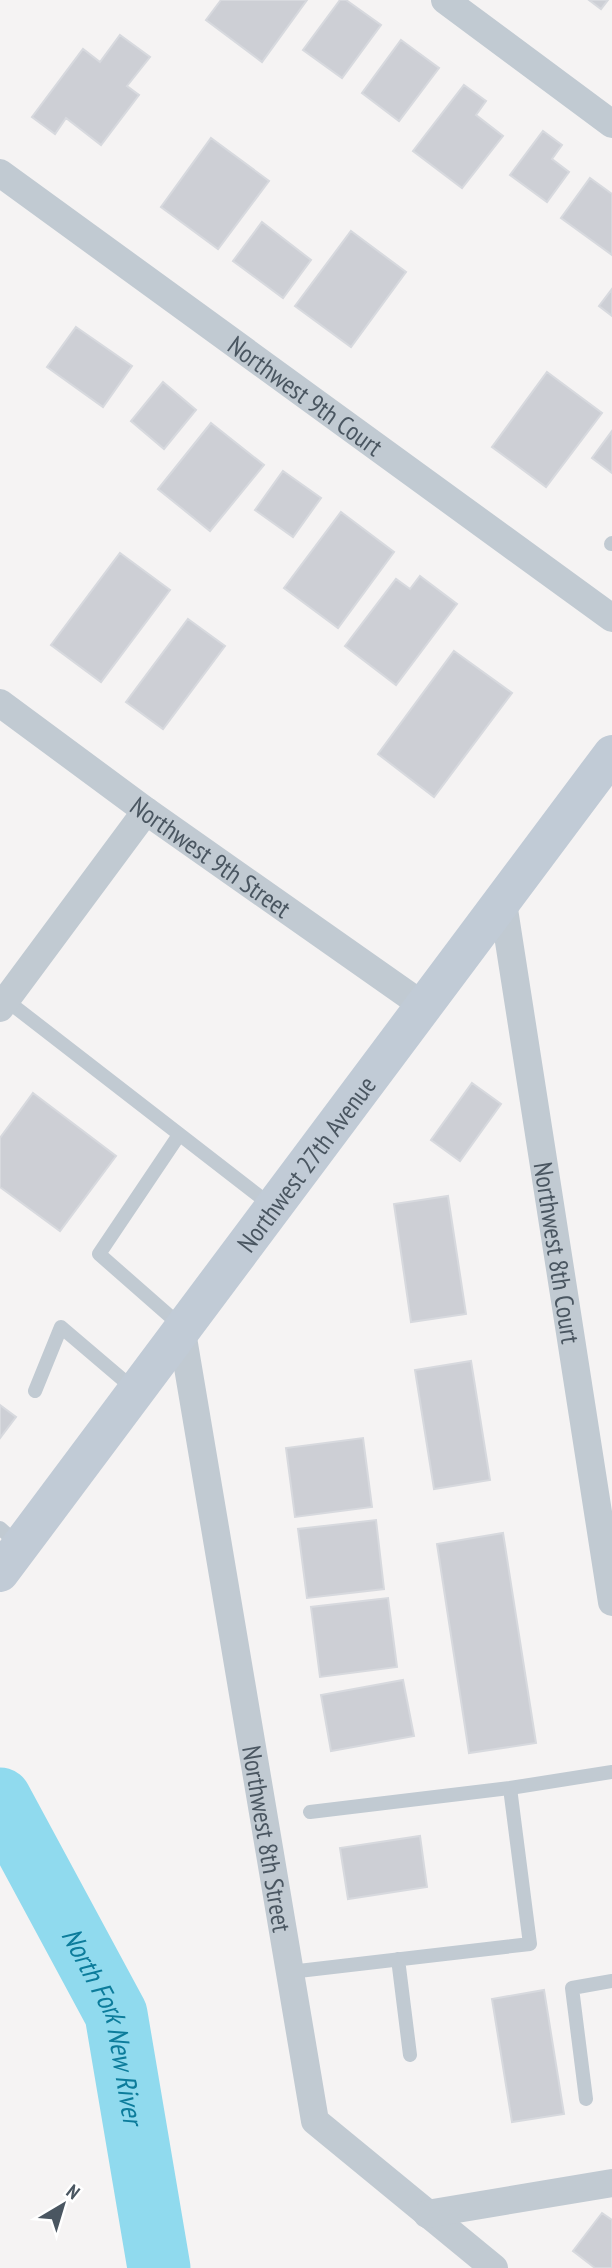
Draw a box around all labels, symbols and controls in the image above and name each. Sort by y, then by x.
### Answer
street label: Northwest 9th Court [222,328,390,463]
street label: Northwest 9th Street [124,789,298,924]
street label: Northwest 27th Avenue [229,1069,382,1258]
street label: Northwest 8th Court [527,1160,588,1346]
street label: Northwest 8th Street [235,1743,299,1935]
water label: North Fork New River [54,1921,154,2131]
north arrow [28,2170,98,2240]
text: N [62,2179,85,2204]

